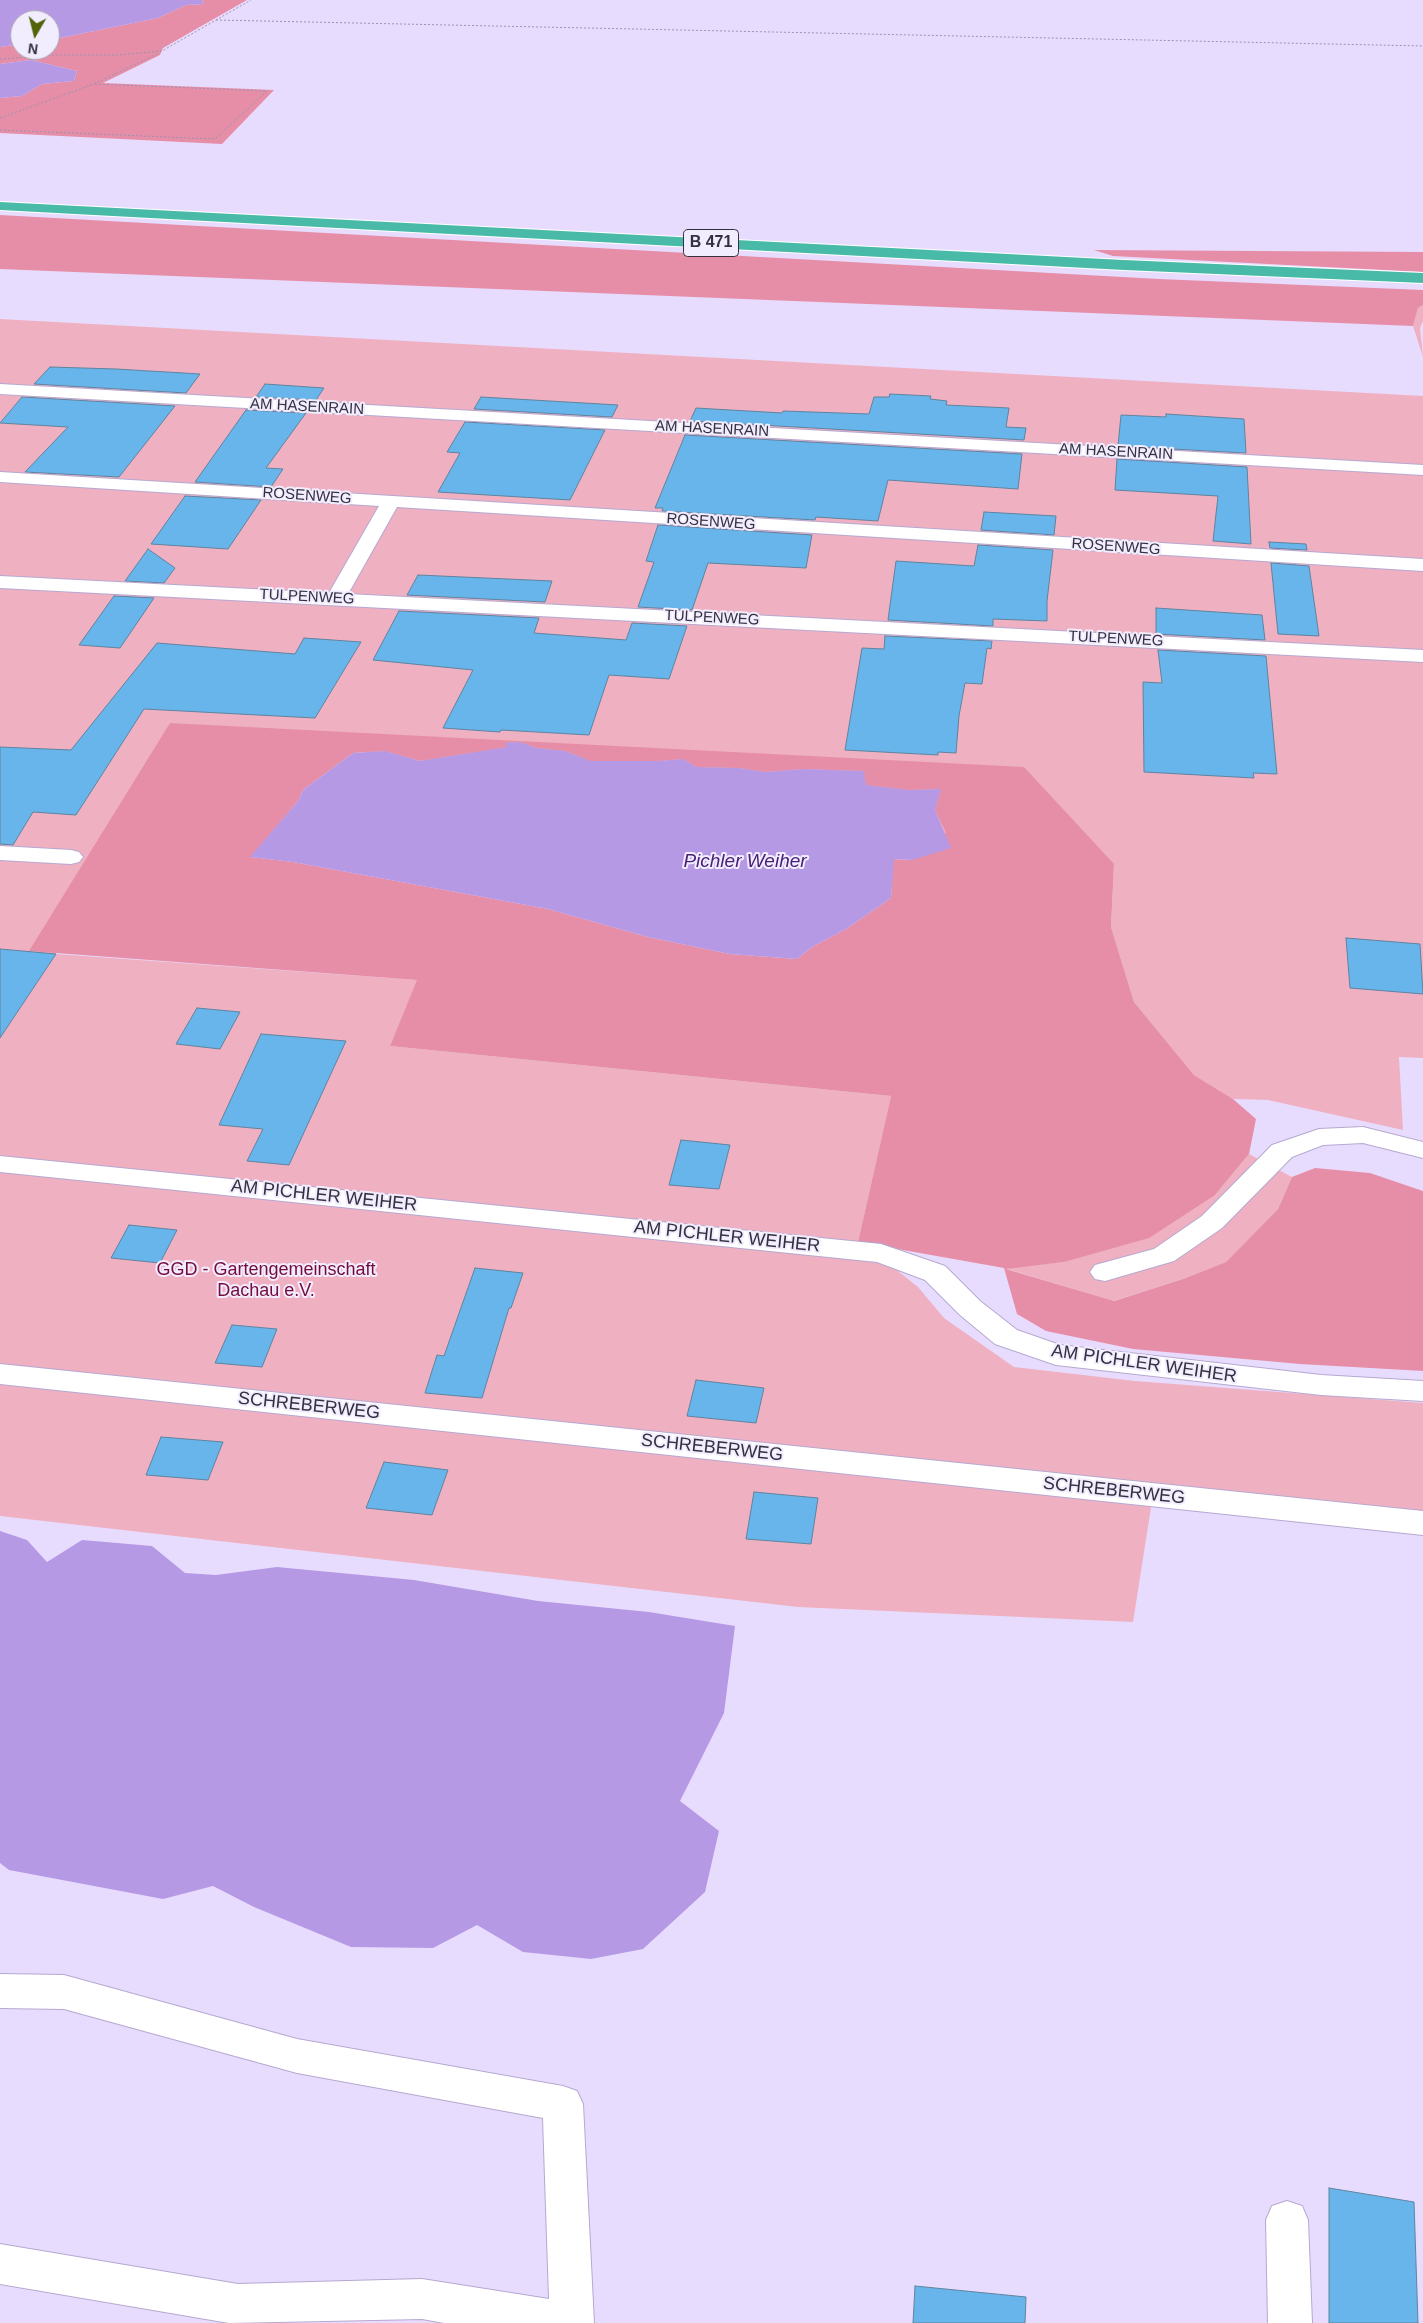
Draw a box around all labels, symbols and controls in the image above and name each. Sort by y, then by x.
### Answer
north arrow [10,10,60,60]
text: N [27,40,39,57]
road number: B 471 [684,230,738,256]
street label: AM HASENRAIN [250,395,364,419]
street label: AM HASENRAIN [655,417,769,441]
street label: AM HASENRAIN [1059,440,1173,464]
street label: ROSENWEG [262,484,352,508]
street label: ROSENWEG [666,510,756,534]
street label: ROSENWEG [1071,535,1161,559]
street label: TULPENWEG [259,586,355,608]
street label: TULPENWEG [664,607,760,629]
street label: TULPENWEG [1068,628,1164,650]
water label: Pichler Weiher [683,851,807,873]
street label: AM PICHLER WEIHER [230,1175,418,1217]
street label: AM PICHLER WEIHER [633,1216,821,1258]
park label: GGD - Gartengemeinschaft Dachau e.V. [156,1259,376,1302]
street label: AM PICHLER WEIHER [1050,1340,1238,1388]
street label: SCHREBERWEG [237,1388,381,1424]
street label: SCHREBERWEG [640,1430,784,1466]
street label: SCHREBERWEG [1042,1473,1186,1509]

